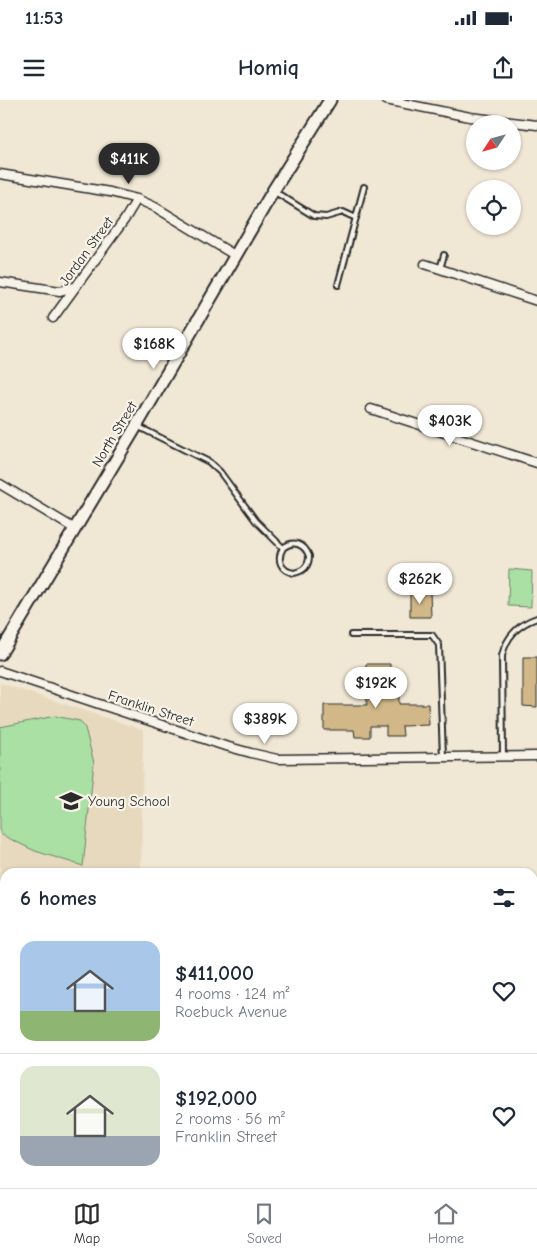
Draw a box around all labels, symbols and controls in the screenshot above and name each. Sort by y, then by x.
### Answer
text: 11:53 [25,7,63,29]
icon: menu [20,54,48,82]
icon: share [489,54,517,82]
text: Homiq [238,55,299,81]
north arrow [466,115,521,170]
map controls [466,115,521,235]
pin: $411K [94,142,164,185]
text: $411K [110,150,148,168]
button: locate [466,180,521,235]
street label: Jordan Street [56,213,118,289]
pin: $168K [119,328,189,370]
text: $168K [133,335,175,353]
street label: North Street [88,398,141,470]
pin: $403K [415,404,485,447]
text: $403K [428,412,472,430]
pin: $262K [385,562,455,605]
text: $262K [399,570,441,588]
pin: $192K [341,666,411,709]
text: $192K [355,674,397,692]
street label: Franklin Street [106,687,197,731]
pin: $389K [230,702,300,745]
text: $389K [243,710,287,728]
school or university icon: Young School [58,788,84,814]
place label: Young School [88,793,170,810]
icon: filters [490,884,518,912]
text: 6 homes [20,886,96,910]
icon: home [60,961,120,1021]
text: $411,000 [175,961,254,985]
icon: heart [490,977,518,1005]
text: 4 rooms · 124 m² [175,985,289,1003]
text: Roebuck Avenue [175,1003,287,1021]
icon: home [60,1086,120,1146]
text: $192,000 [175,1086,257,1110]
icon: heart [490,1102,518,1130]
text: 2 rooms · 56 m² [175,1110,285,1128]
text: Franklin Street [175,1128,277,1146]
tab: Map [73,1200,101,1247]
tab: Saved [247,1200,282,1247]
tab: Home [428,1200,464,1247]

